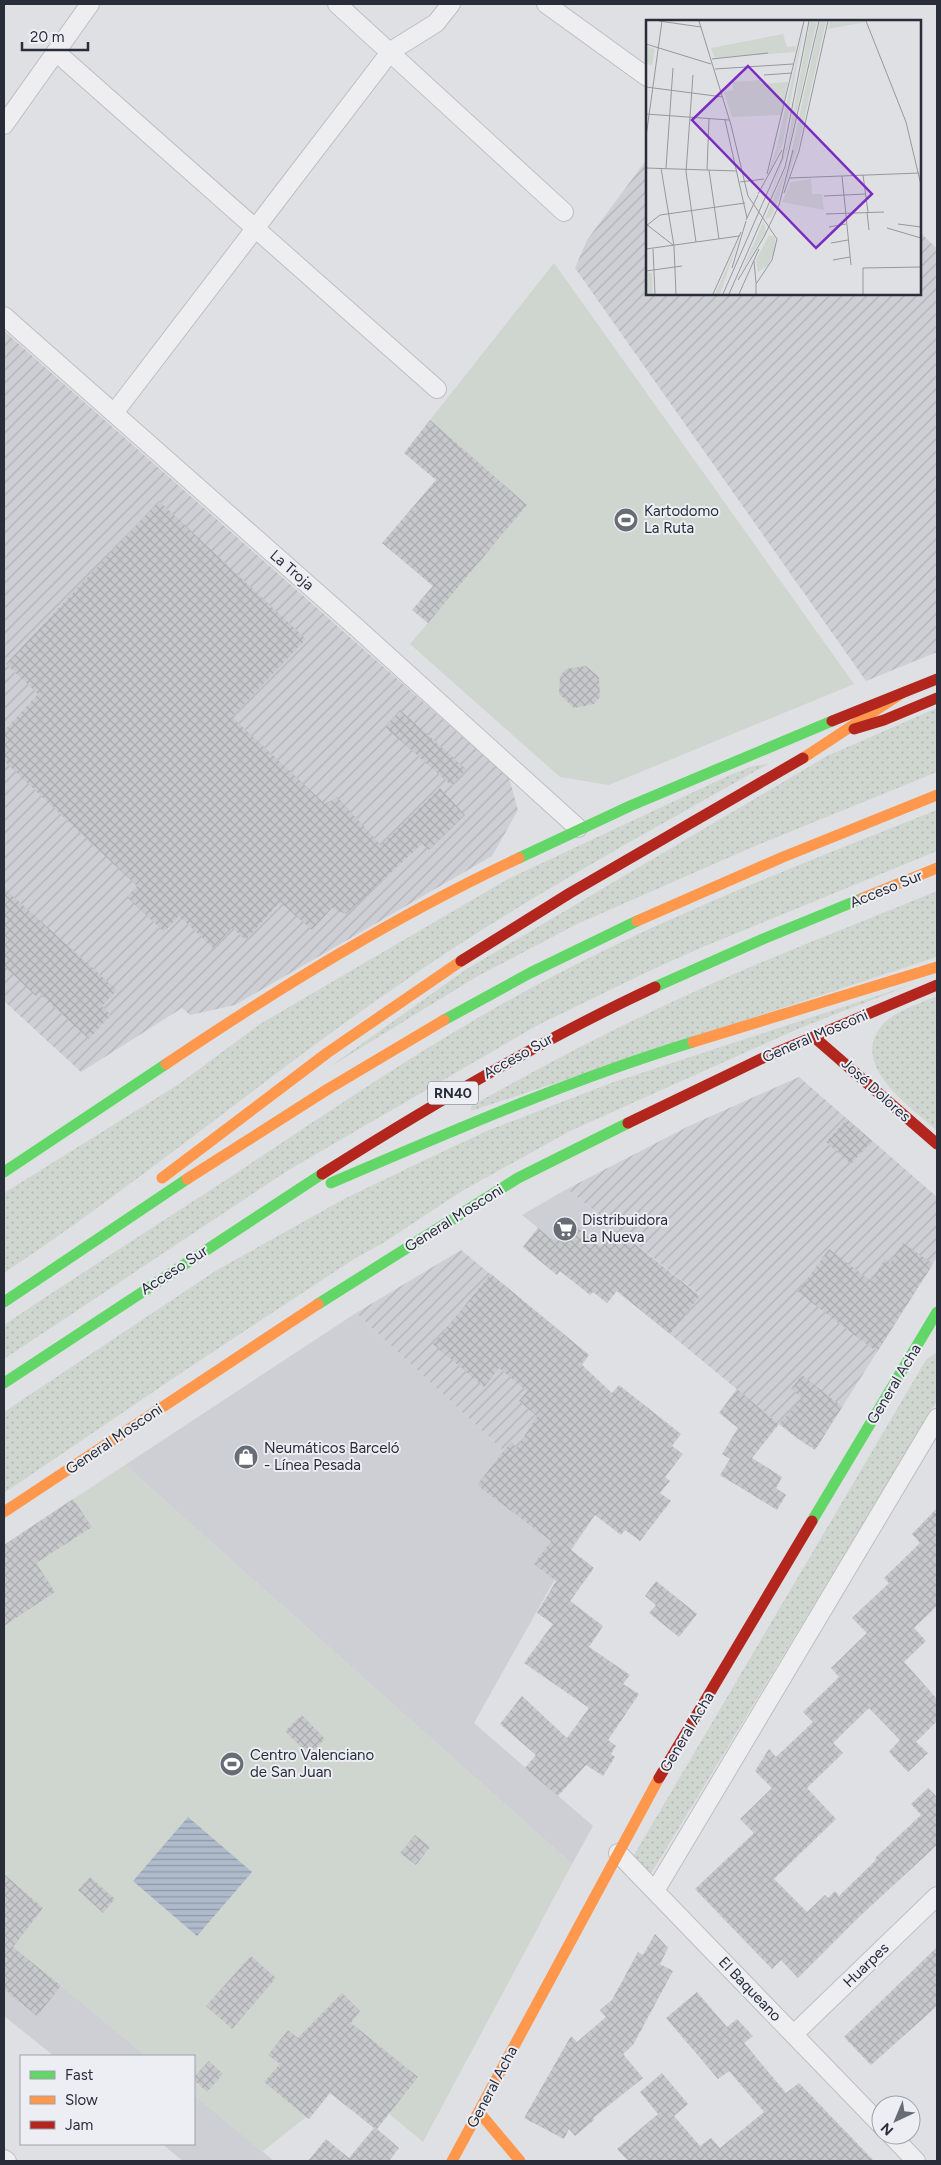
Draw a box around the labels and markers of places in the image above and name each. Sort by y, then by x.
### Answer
place label: Kartodomo La Ruta [644,502,719,537]
sports icon: Kartodomo La Ruta [613,507,639,533]
place label: Distribuidora La Nueva [582,1211,668,1246]
supermarket icon: Distribuidora La Nueva [552,1216,578,1242]
place label: Neumáticos Barceló - Línea Pesada [264,1439,400,1474]
shop icon: Neumáticos Barceló - Línea Pesada [233,1444,259,1470]
place label: Centro Valenciano de San Juan [250,1746,374,1781]
sports icon: Centro Valenciano de San Juan [219,1751,245,1777]

